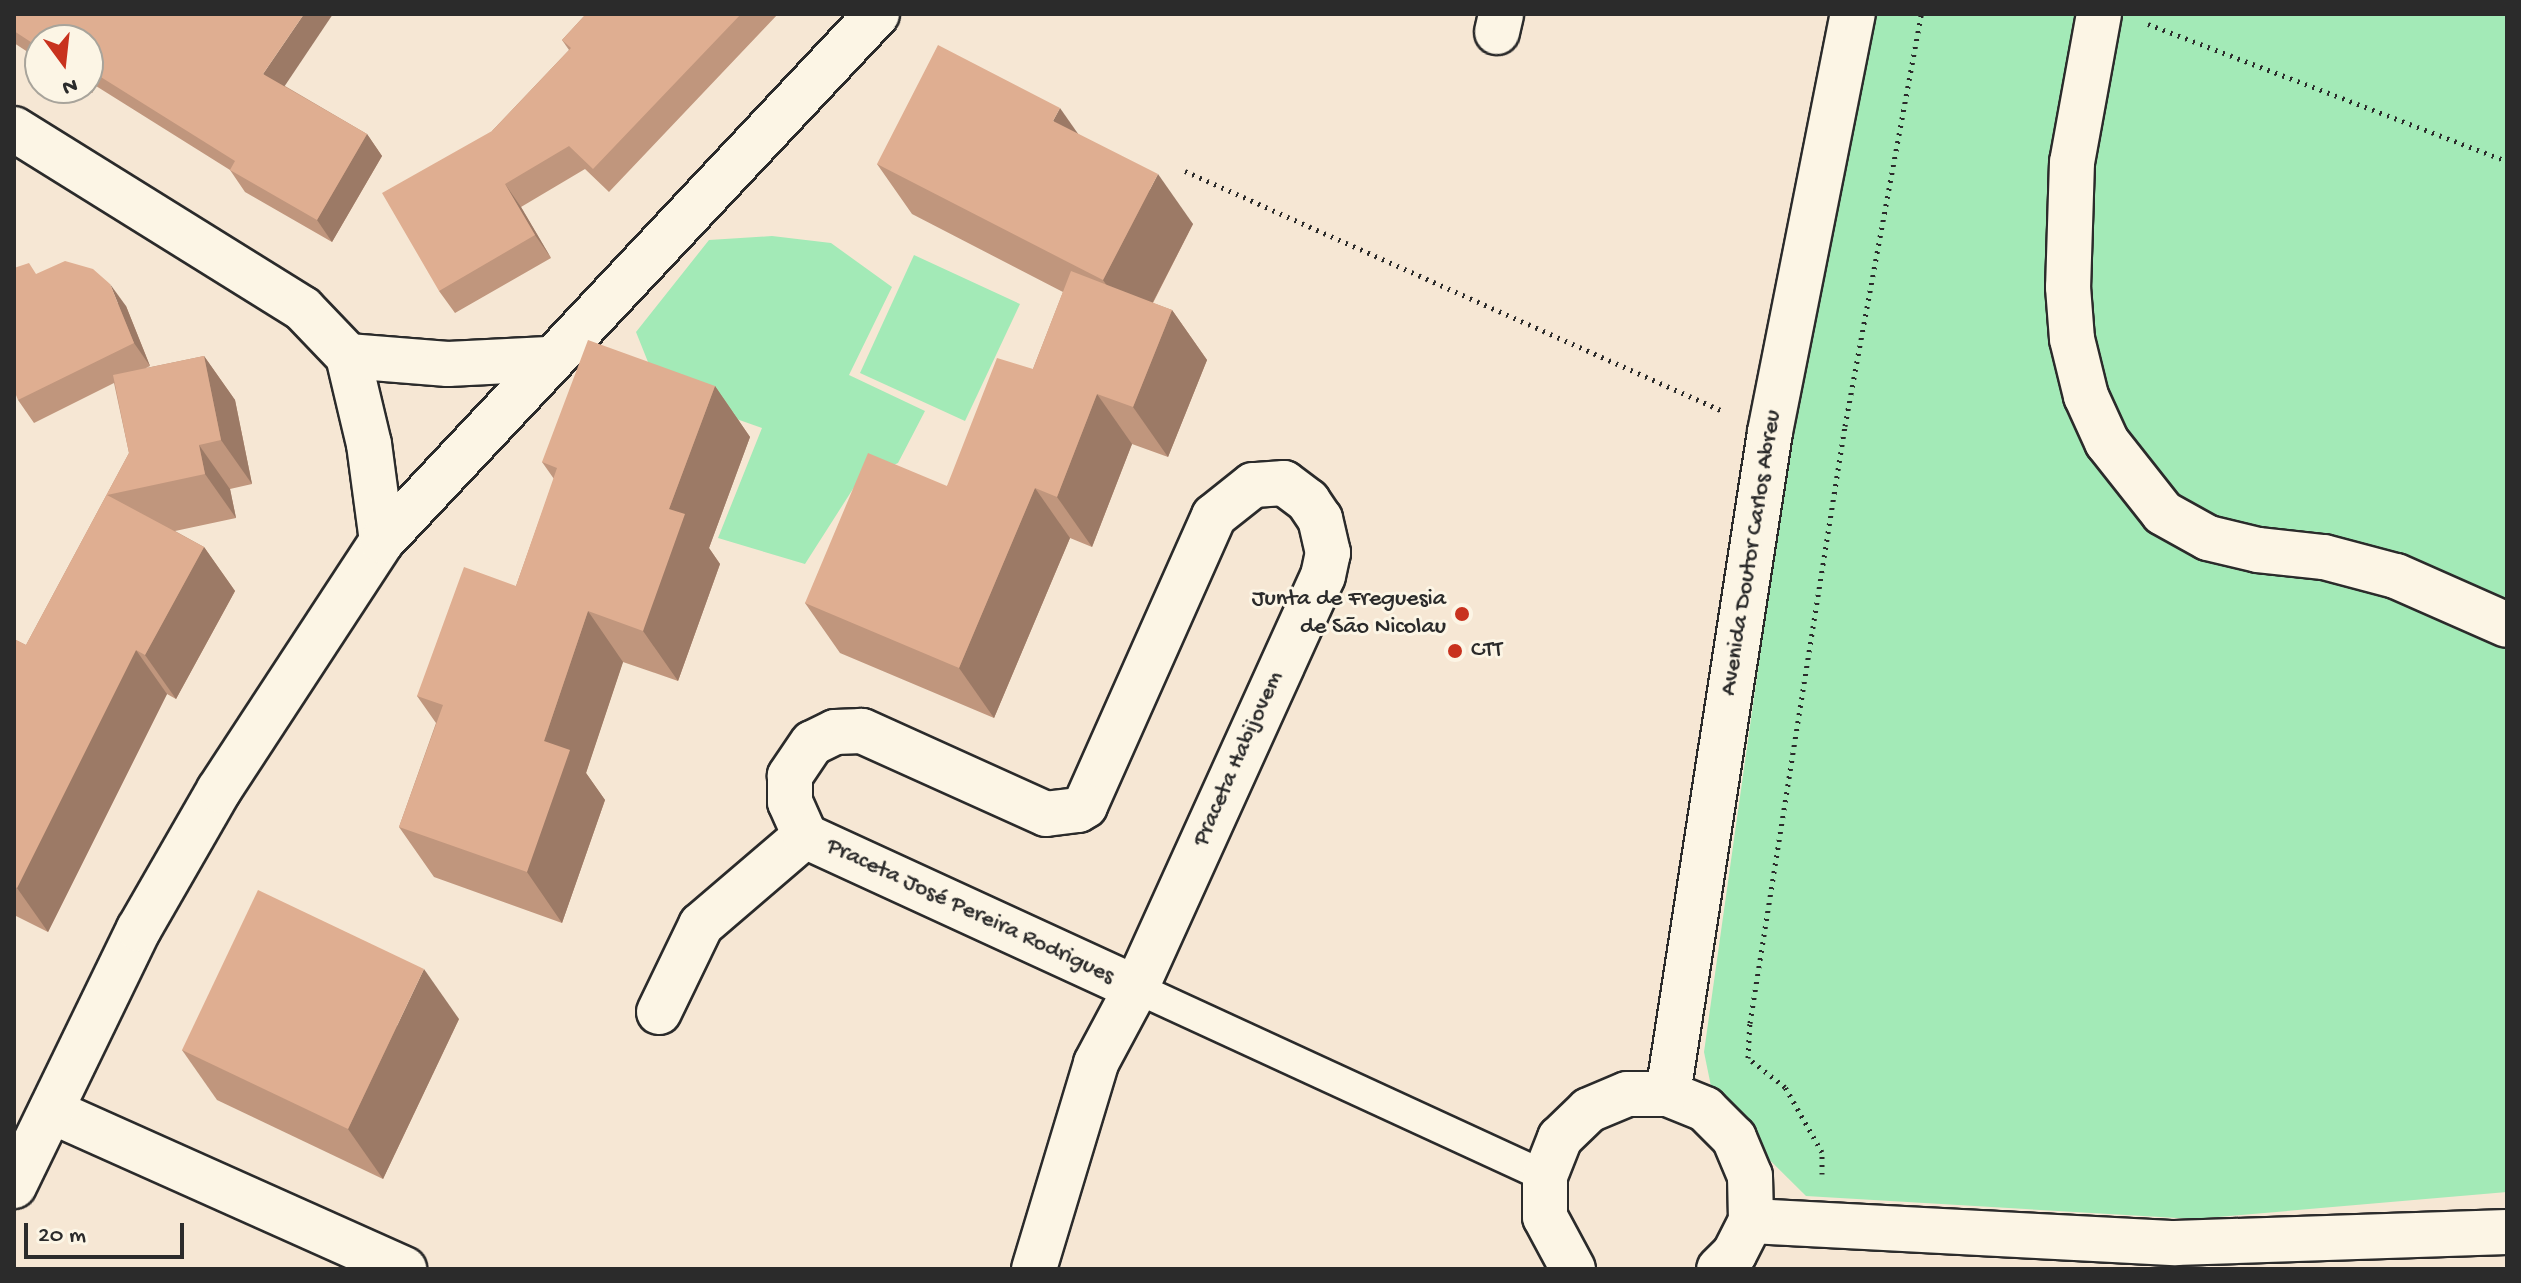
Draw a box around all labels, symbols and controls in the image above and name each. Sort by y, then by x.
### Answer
north arrow [24,24,104,104]
text: N [59,71,80,100]
street label: Avenida Doutor Carlos Abreu [1715,408,1789,698]
place label: Junta de Freguesia de São Nicolau [1252,586,1446,642]
marker: Junta de Freguesia de São Nicolau [1453,605,1471,623]
place label: CTT [1471,637,1502,665]
marker: CTT [1446,642,1464,660]
street label: Praceta Habijovem [1187,667,1291,851]
street label: Praceta José Pereira Rodrigues [821,832,1119,992]
scale bar [28,1207,188,1257]
text: 20 m [38,1222,86,1251]

